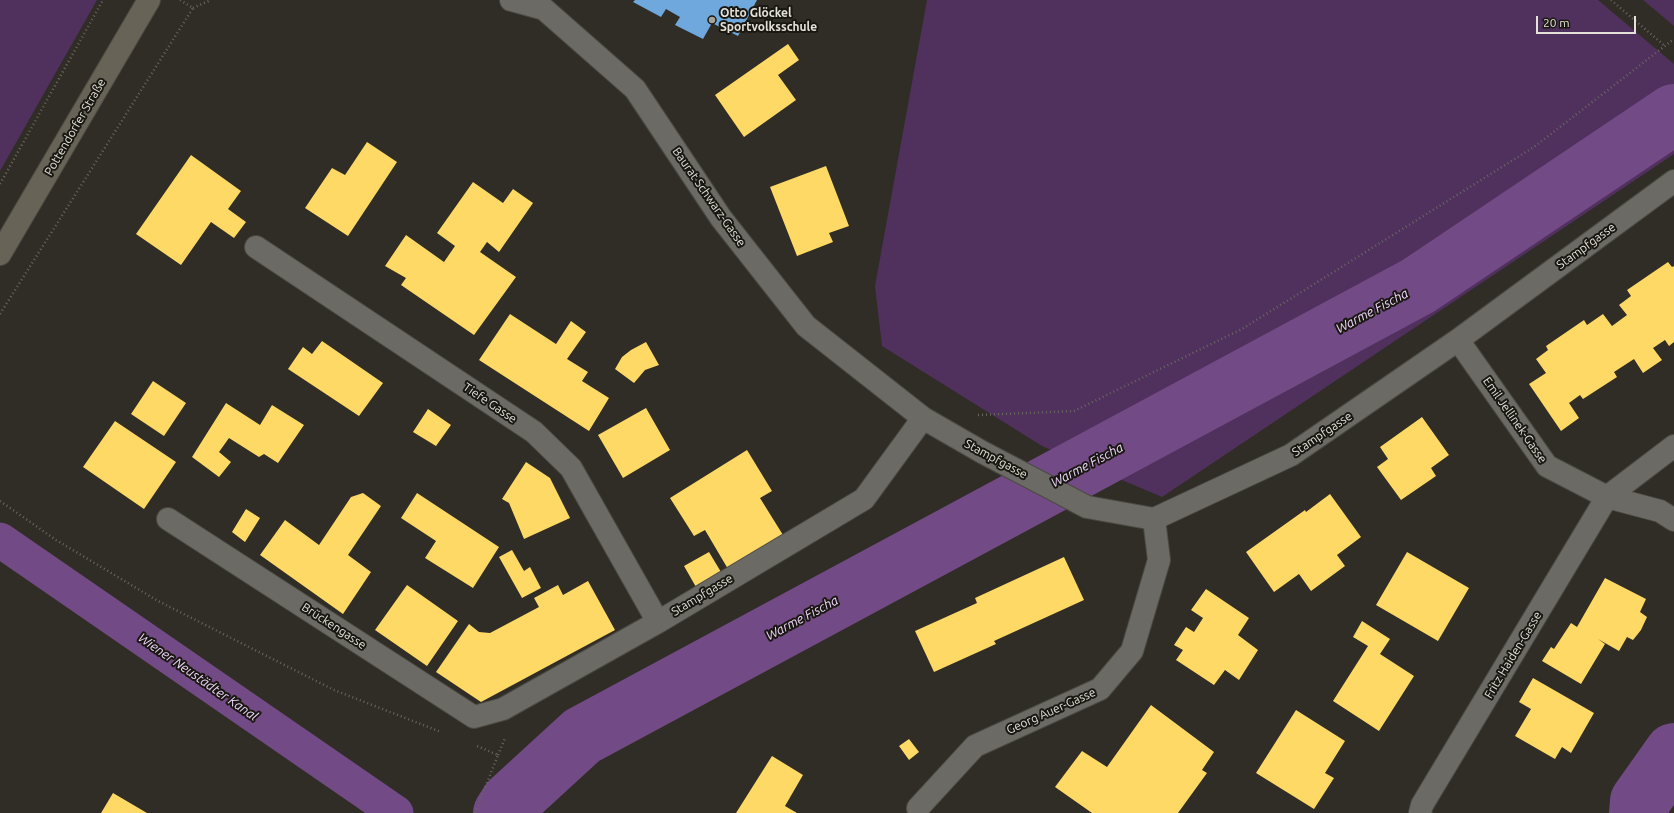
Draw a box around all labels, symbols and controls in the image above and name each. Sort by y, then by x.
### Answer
place label: Otto Glöckel Sportvolksschule [720,6,817,34]
scale bar [1538,8,1638,34]
marker: Otto Glöckel Sportvolksschule [707,15,717,25]
text: 20 m [1543,16,1570,29]
street label: Pottendorfer Straße [41,76,109,178]
street label: Baurat Schwarz-Gasse [669,145,749,249]
street label: Stampfgasse [1554,220,1618,272]
water label: Warme Fischa [1333,285,1411,337]
street label: Emil Jellinek-Gasse [1480,374,1550,466]
street label: Tiefe Gasse [460,380,520,426]
street label: Stampfgasse [1289,409,1355,459]
street label: Stampfgasse [962,436,1030,482]
water label: Warme Fischa [1048,439,1126,491]
street label: Stampfgasse [669,571,735,619]
water label: Warme Fischa [763,592,841,644]
street label: Brückengasse [299,600,369,652]
street label: Fritz Haiden-Gasse [1481,609,1545,701]
water label: Wiener Neustädter Kanal [135,630,261,724]
street label: Georg Auer-Gasse [1004,685,1098,737]

